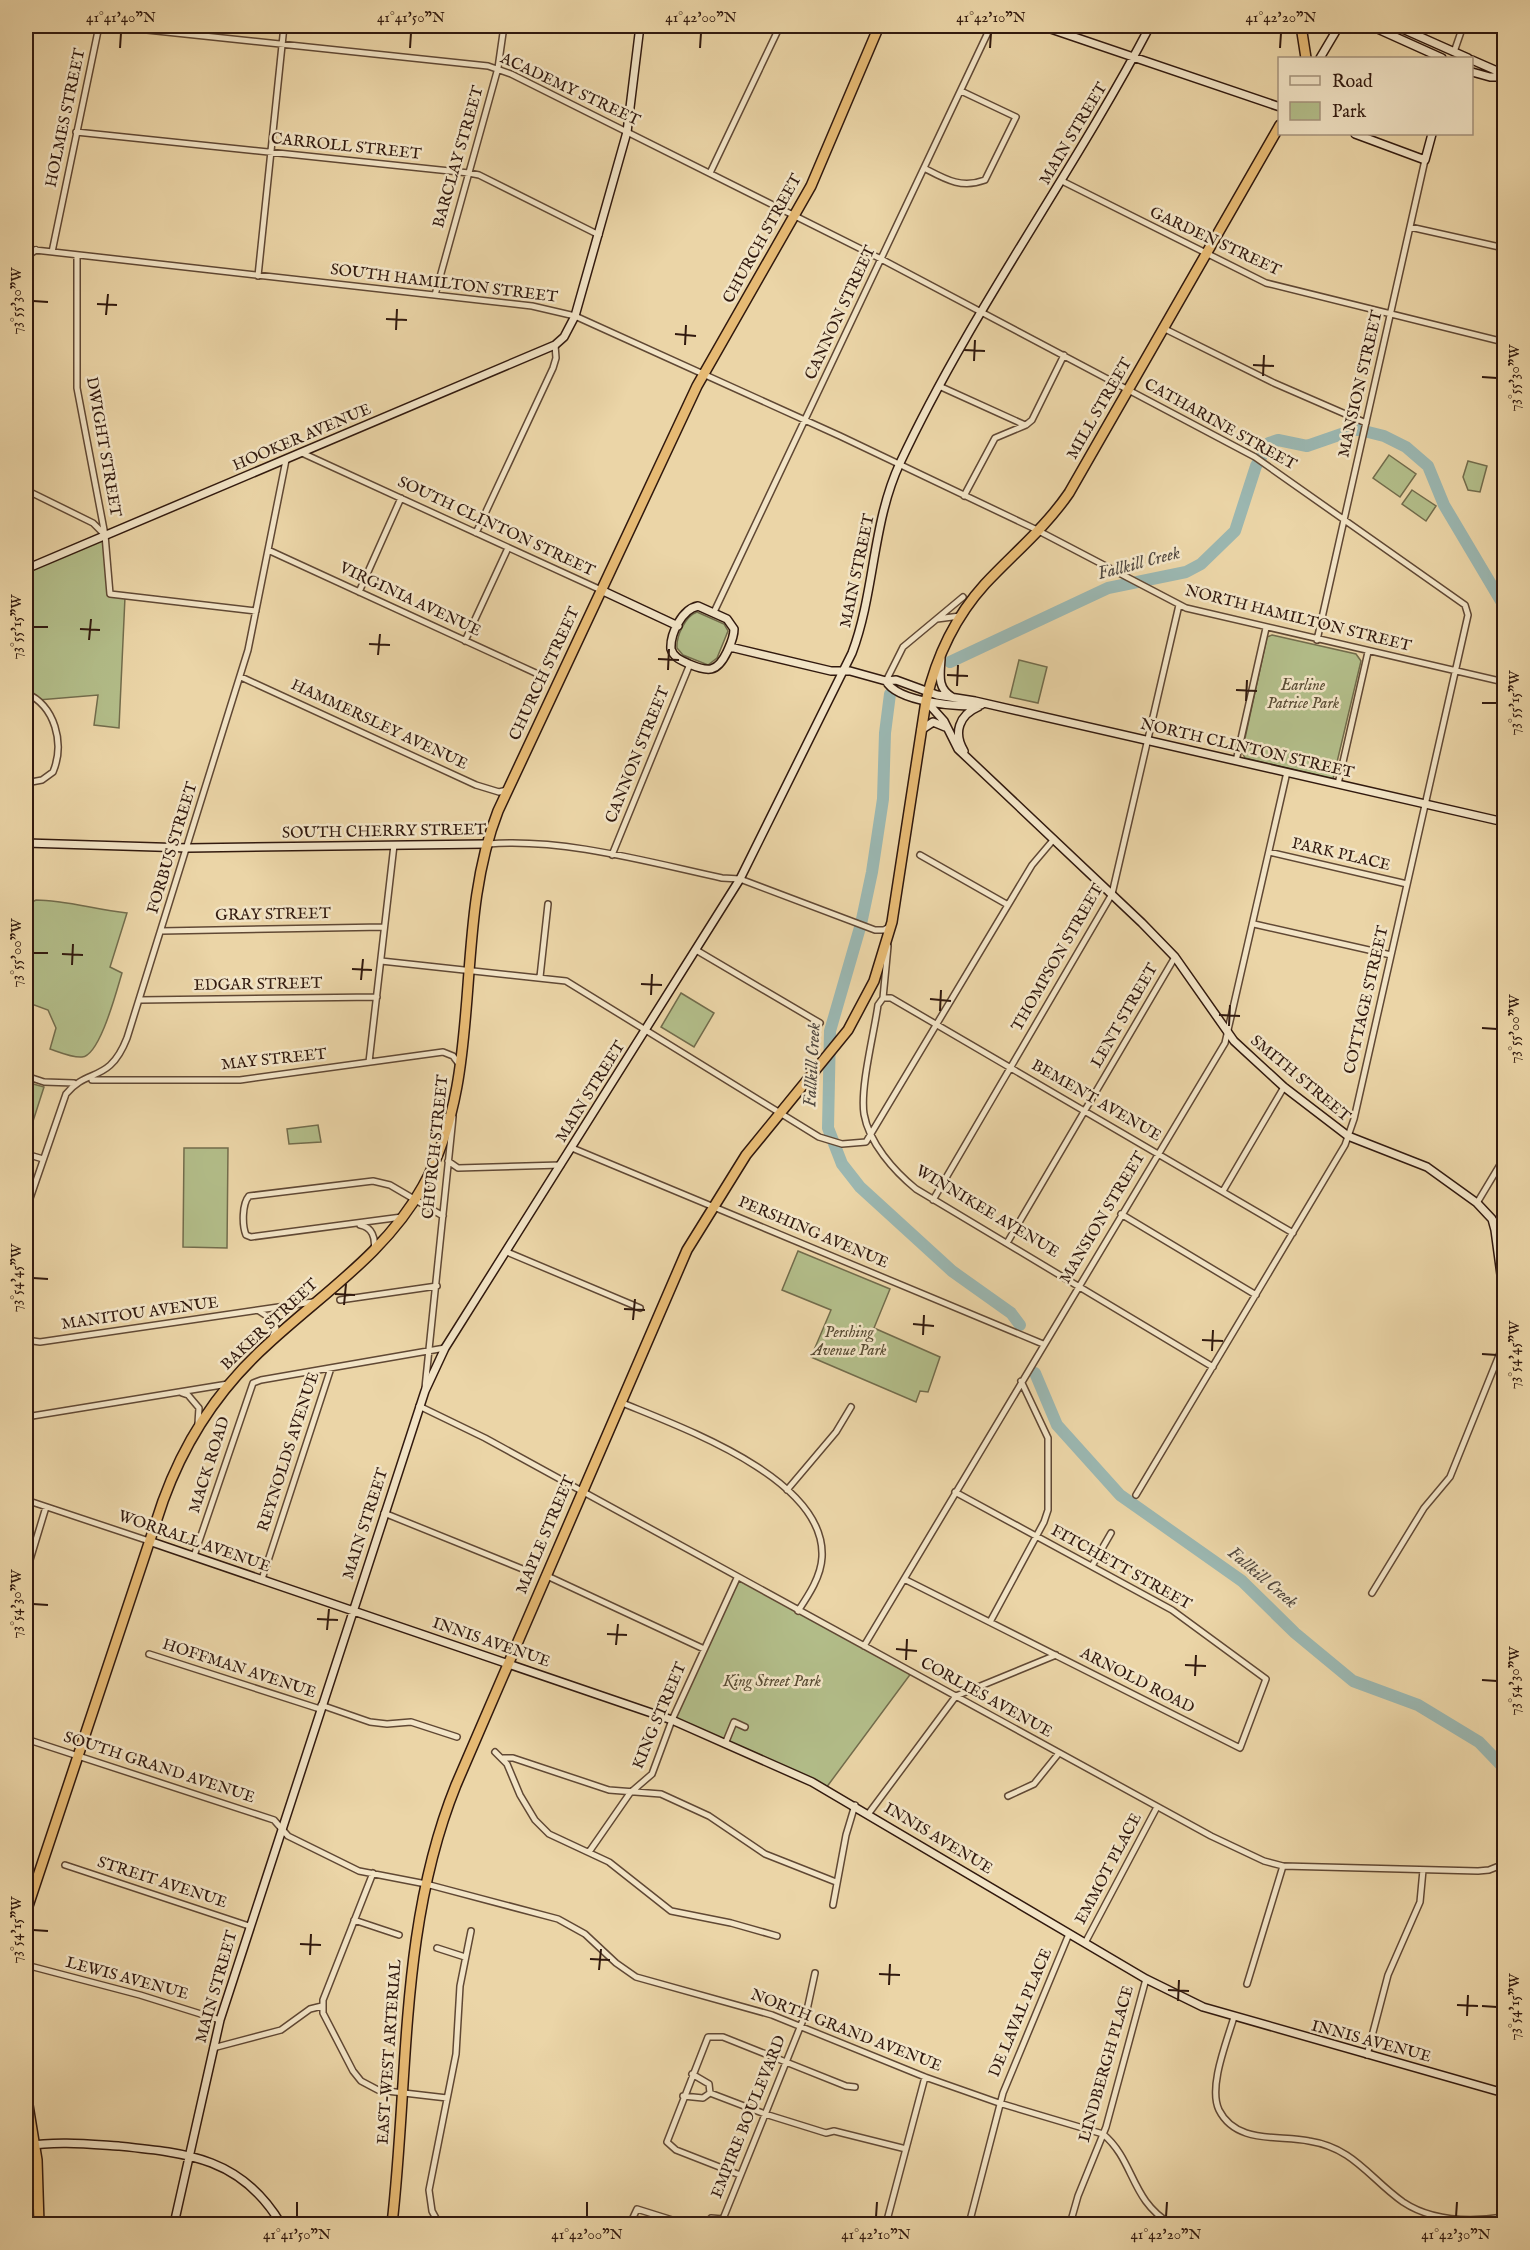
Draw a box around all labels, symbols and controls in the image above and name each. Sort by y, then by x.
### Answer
text: 41°41'40"N [86,8,156,27]
text: 41°41'50"N [377,8,445,27]
text: 41°42'00"N [665,8,737,27]
text: 41°42'10"N [956,8,1026,27]
text: 41°42'20"N [1245,8,1317,27]
street label: HOLMES STREET [41,46,91,189]
street label: ACADEMY STREET [496,48,643,131]
legend [1278,57,1473,135]
text: Road [1332,71,1373,94]
street label: MAIN STREET [1036,79,1113,189]
street label: BARCLAY STREET [429,83,489,230]
text: Park [1332,101,1367,124]
street label: CARROLL STREET [270,129,423,165]
street label: CHURCH STREET [719,170,807,307]
street label: GARDEN STREET [1146,203,1284,281]
street label: CANNON STREET [801,242,881,383]
street label: SOUTH HAMILTON STREET [329,260,559,308]
text: 73°55'30"W [7,267,26,335]
street label: MANSION STREET [1334,308,1388,460]
text: 73°55'30"W [1505,344,1524,412]
street label: MILL STREET [1063,354,1137,463]
street label: DWIGHT STREET [81,375,125,519]
street label: CATHARINE STREET [1140,375,1300,475]
street label: HOOKER AVENUE [230,400,374,476]
street label: SOUTH CLINTON STREET [394,472,598,582]
street label: MAIN STREET [836,512,880,630]
water label: Fallkill Creek [1095,542,1183,586]
street label: VIRGINIA AVENUE [335,558,484,642]
street label: NORTH HAMILTON STREET [1183,581,1414,657]
text: 73°55'15"W [7,594,26,660]
street label: CHURCH STREET [505,604,585,744]
text: 73°55'15"W [1505,670,1524,736]
street label: HAMMERSLEY AVENUE [287,675,471,775]
park label: Earline Patrice Park [1267,676,1340,714]
street label: CANNON STREET [601,683,675,826]
street label: NORTH CLINTON STREET [1138,715,1356,783]
street label: FORBUS STREET [143,779,203,916]
street label: SOUTH CHERRY STREET [282,820,487,844]
street label: PARK PLACE [1290,834,1392,876]
street label: THOMPSON STREET [1008,880,1109,1035]
street label: GRAY STREET [215,904,331,926]
text: 73°55'00"W [7,918,26,987]
street label: COTTAGE STREET [1340,924,1394,1076]
street label: LENT STREET [1087,960,1163,1072]
street label: EDGAR STREET [193,974,323,996]
text: 73°55'00"W [1505,994,1524,1063]
water label: Fallkill Creek [799,1022,827,1108]
street label: SMITH STREET [1246,1031,1354,1127]
street label: MAIN STREET [552,1037,630,1146]
street label: MAY STREET [220,1044,328,1075]
street label: BEMENT AVENUE [1027,1056,1165,1146]
street label: CHURCH STREET [418,1074,454,1220]
street label: MANSION STREET [1056,1148,1151,1288]
street label: WINNIKEE AVENUE [912,1161,1062,1263]
street label: PERSHING AVENUE [735,1192,891,1274]
text: 73°54'45"W [7,1243,26,1312]
street label: BAKER STREET [217,1275,323,1375]
street label: MANITOU AVENUE [60,1293,220,1335]
text: 73°54'45"W [1505,1320,1524,1389]
park label: Pershing Avenue Park [810,1323,887,1361]
street label: REYNOLDS AVENUE [254,1370,324,1534]
street label: MACK ROAD [185,1414,235,1516]
street label: MAIN STREET [339,1465,394,1582]
street label: MAPLE STREET [512,1472,580,1597]
street label: WORRALL AVENUE [115,1507,273,1577]
street label: FITCHETT STREET [1047,1521,1195,1615]
water label: Fallkill Creek [1222,1542,1302,1614]
text: 73°54'30"W [7,1569,26,1638]
street label: INNIS AVENUE [429,1613,553,1673]
street label: HOFFMAN AVENUE [160,1635,318,1703]
street label: ARNOLD ROAD [1076,1643,1198,1719]
text: 73°54'30"W [1505,1646,1524,1715]
street label: CORLIES AVENUE [917,1653,1055,1743]
street label: KING STREET [629,1659,692,1772]
park label: King Street Park [722,1672,821,1692]
street label: SOUTH GRAND AVENUE [61,1728,257,1808]
street label: INNIS AVENUE [880,1799,996,1879]
street label: EMMOT PLACE [1071,1810,1147,1928]
street label: STREIT AVENUE [95,1853,229,1913]
text: 73°54'15"W [7,1896,26,1964]
street label: MAIN STREET [191,1928,243,2045]
street label: DE LAVAL PLACE [985,1946,1057,2080]
street label: LEWIS AVENUE [63,1953,191,2005]
street label: EAST-WEST ARTERIAL [374,1958,406,2145]
text: 73°54'15"W [1505,1973,1524,2041]
street label: LINDBERGH PLACE [1075,1983,1139,2145]
street label: NORTH GRAND AVENUE [748,1985,944,2077]
street label: INNIS AVENUE [1309,2016,1433,2068]
street label: EMPIRE BOULEVARD [707,2032,791,2201]
text: 41°41'50"N [263,2225,331,2244]
text: 41°42'00"N [551,2225,623,2244]
text: 41°42'10"N [841,2225,911,2244]
text: 41°42'20"N [1130,2225,1202,2244]
text: 41°42'30"N [1421,2225,1491,2244]

